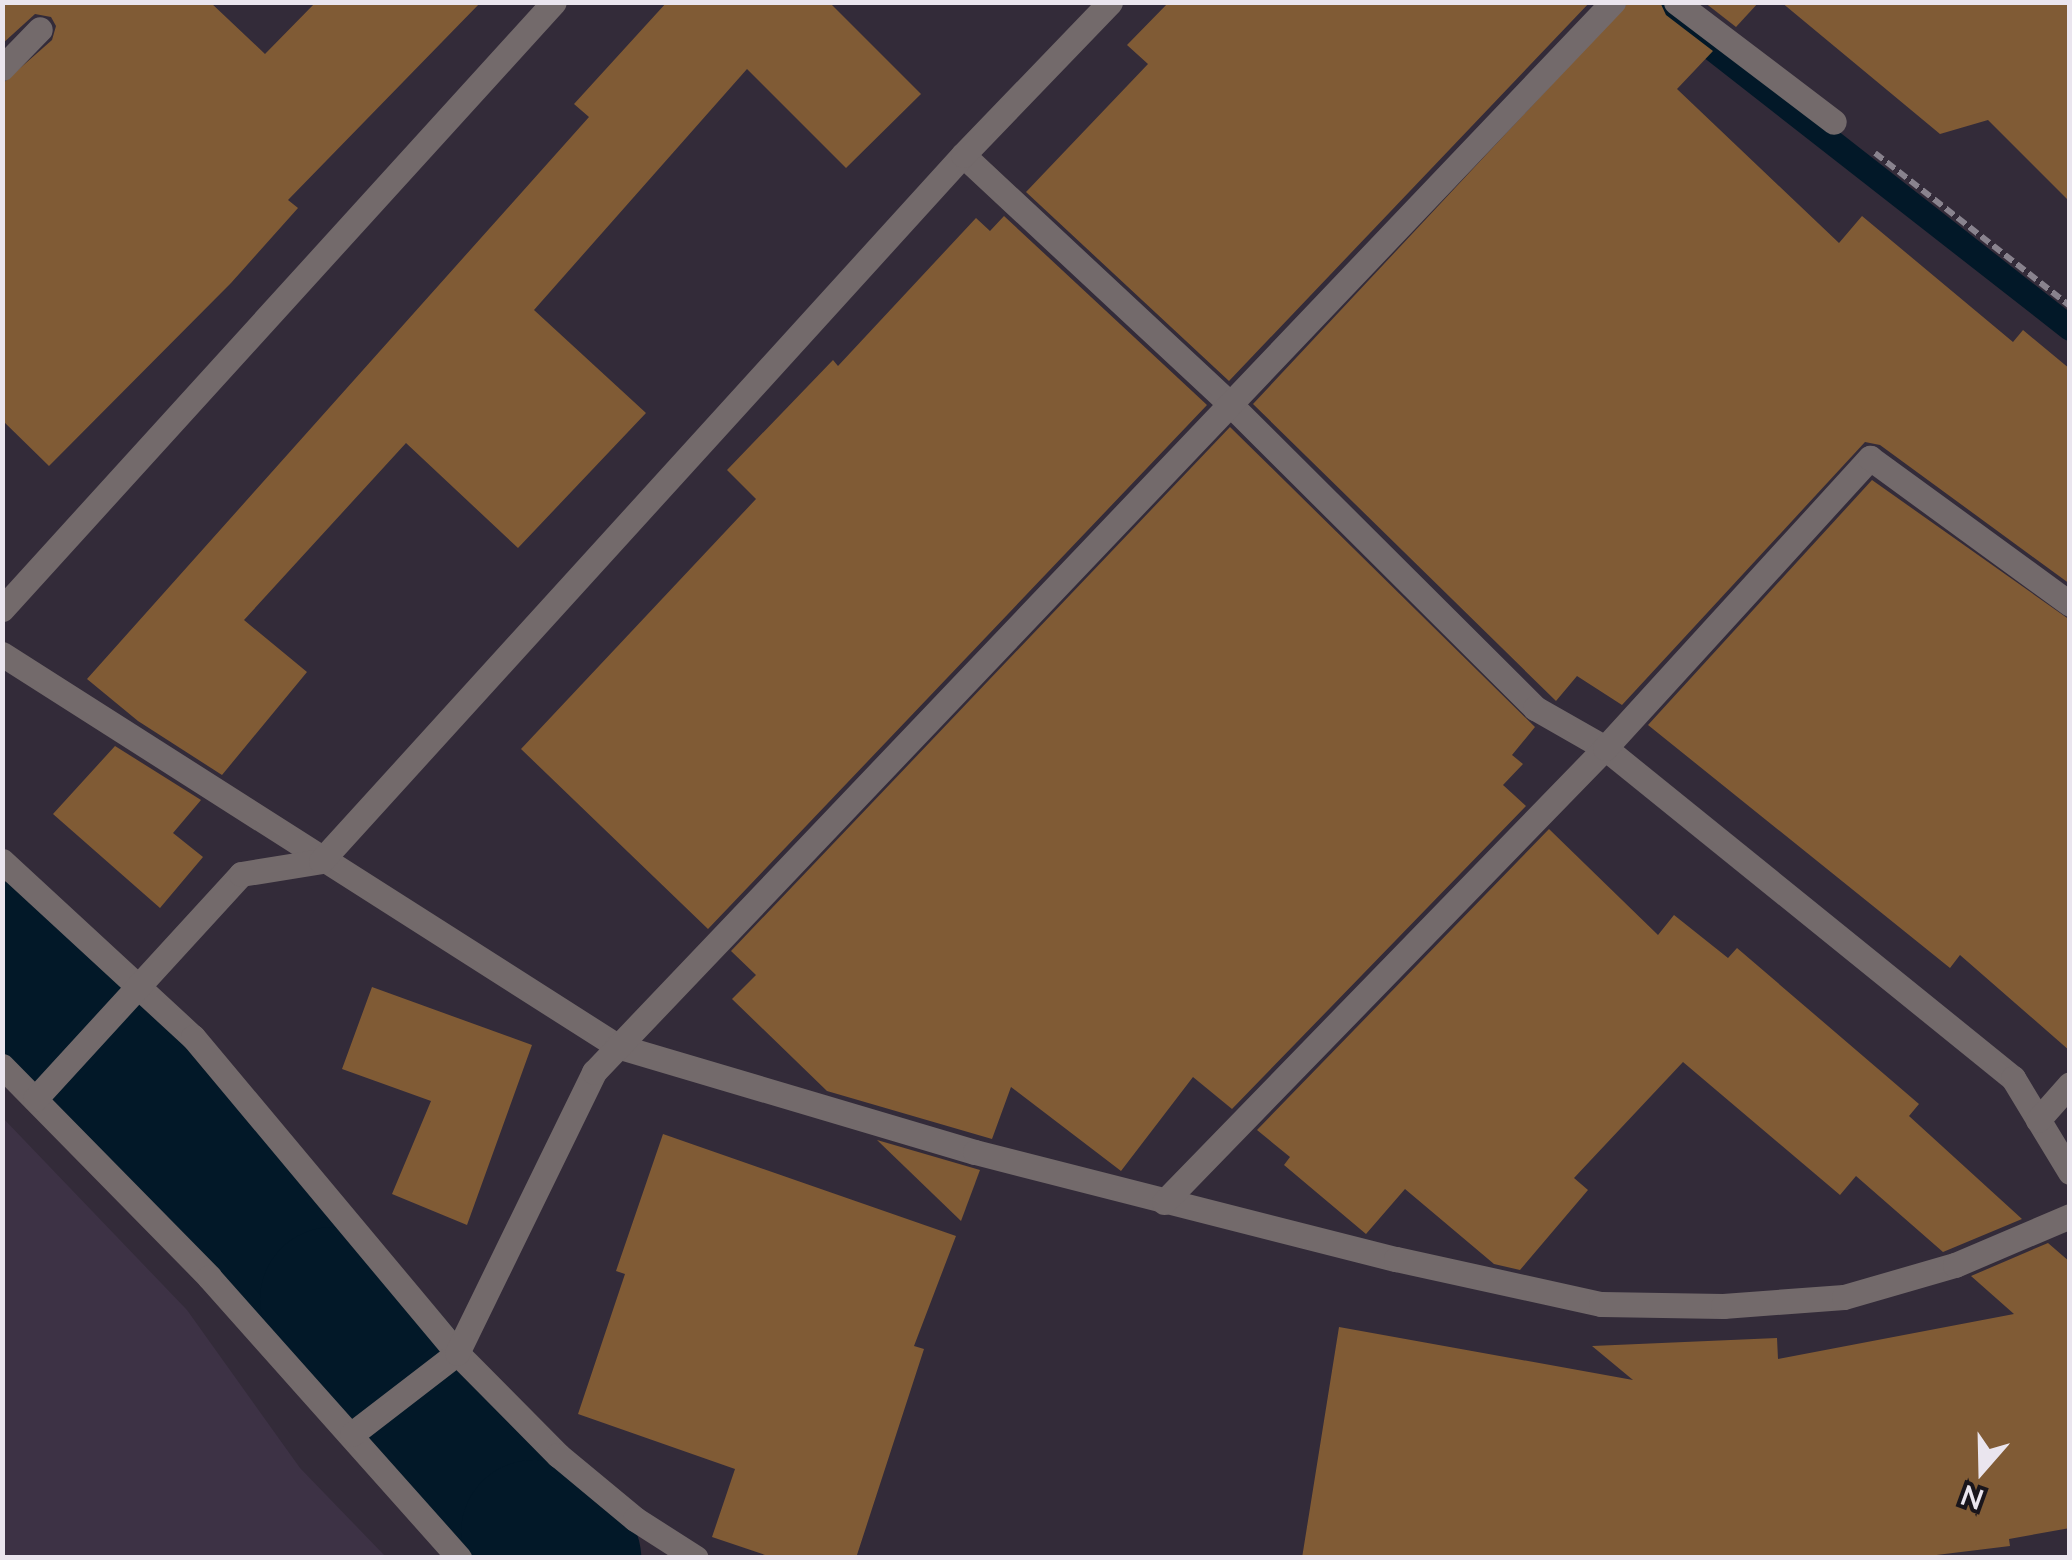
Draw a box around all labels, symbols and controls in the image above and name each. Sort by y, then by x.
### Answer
north arrow [1932,1420,2032,1520]
text: N [1956,1479,1988,1518]

